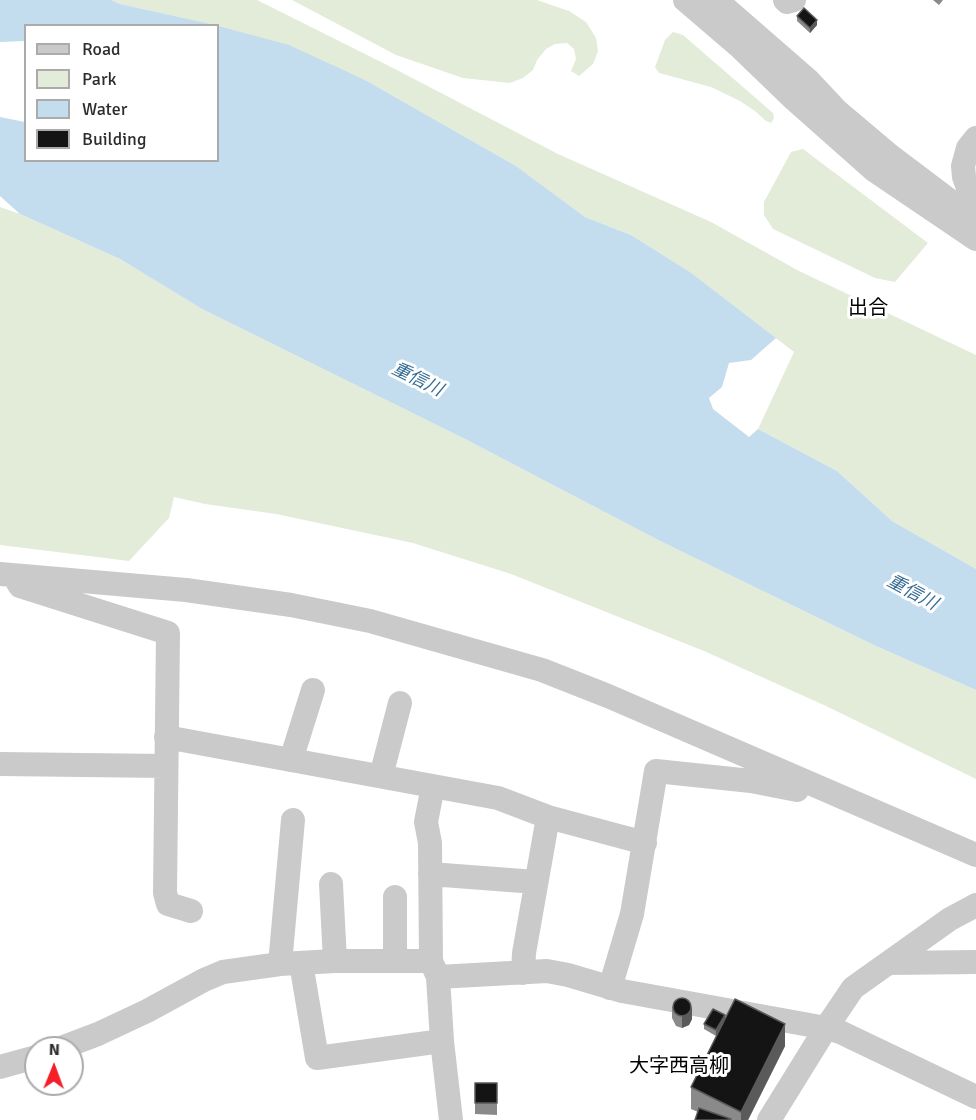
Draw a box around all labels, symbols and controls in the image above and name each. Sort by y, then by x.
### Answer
legend [24,24,219,162]
text: Road [82,38,121,60]
text: Park [82,68,117,90]
text: Water [82,98,127,120]
text: Building [82,128,146,150]
district label: 出合 [848,297,888,321]
water label: 重信川 [388,358,446,402]
water label: 重信川 [883,571,941,615]
north arrow [24,1036,84,1096]
text: N [49,1040,60,1060]
district label: 大字西高柳 [629,1055,729,1079]

